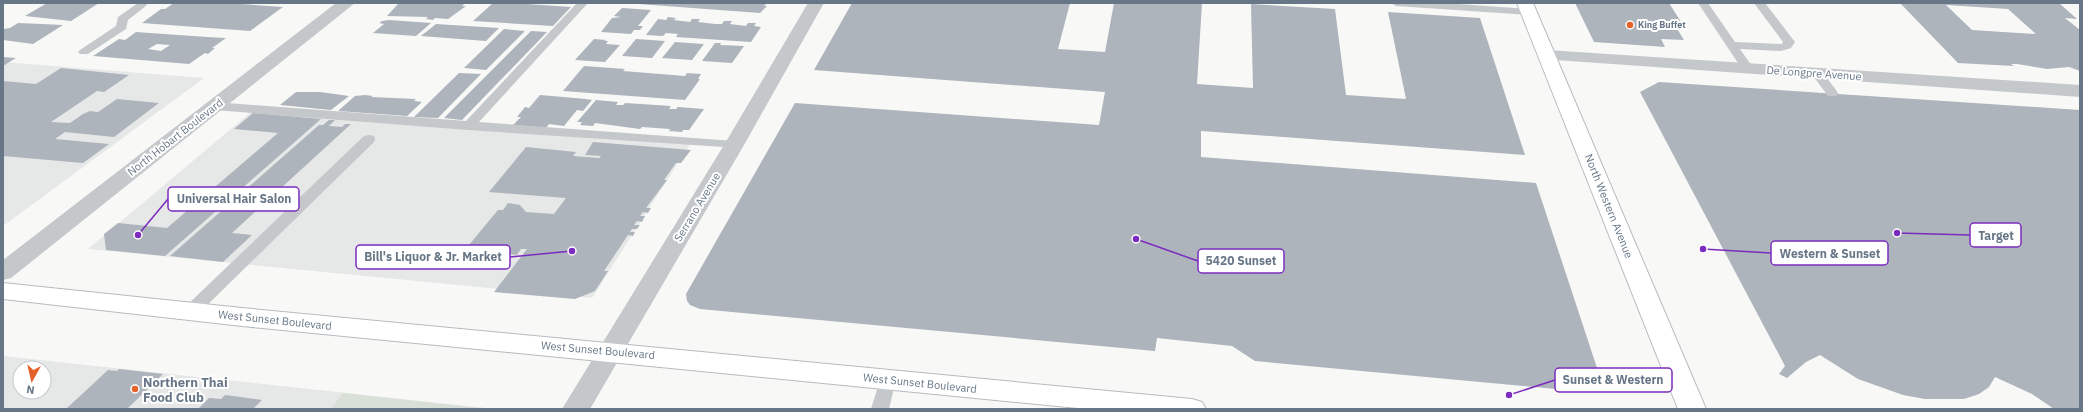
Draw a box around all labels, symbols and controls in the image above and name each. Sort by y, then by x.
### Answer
place label: King Buffet [1638,19,1686,30]
marker: King Buffet [1625,20,1635,30]
street label: De Longpre Avenue [1766,63,1862,83]
street label: North Hobart Boulevard [124,95,226,179]
street label: North Western Avenue [1582,152,1636,260]
street label: Serrano Avenue [671,170,723,244]
callout: Universal Hair Salon [168,187,299,211]
text: Universal Hair Salon [177,191,291,206]
callout: Target [1970,223,2021,247]
text: Target [1978,228,2014,243]
callout: Western & Sunset [1771,241,1888,265]
callout: Bill's Liquor & Jr. Market [356,245,510,269]
text: Western & Sunset [1780,246,1881,261]
text: Bill's Liquor & Jr. Market [364,249,502,264]
callout: 5420 Sunset [1198,249,1284,273]
text: 5420 Sunset [1206,253,1277,268]
street label: West Sunset Boulevard [217,307,333,333]
street label: West Sunset Boulevard [540,338,656,362]
north arrow [12,360,52,400]
callout: Sunset & Western [1555,368,1672,392]
street label: West Sunset Boulevard [862,370,978,396]
text: Sunset & Western [1563,372,1663,387]
place label: Northern Thai Food Club [143,374,228,406]
text: N [26,382,36,397]
marker: Northern Thai Food Club [130,384,140,394]

